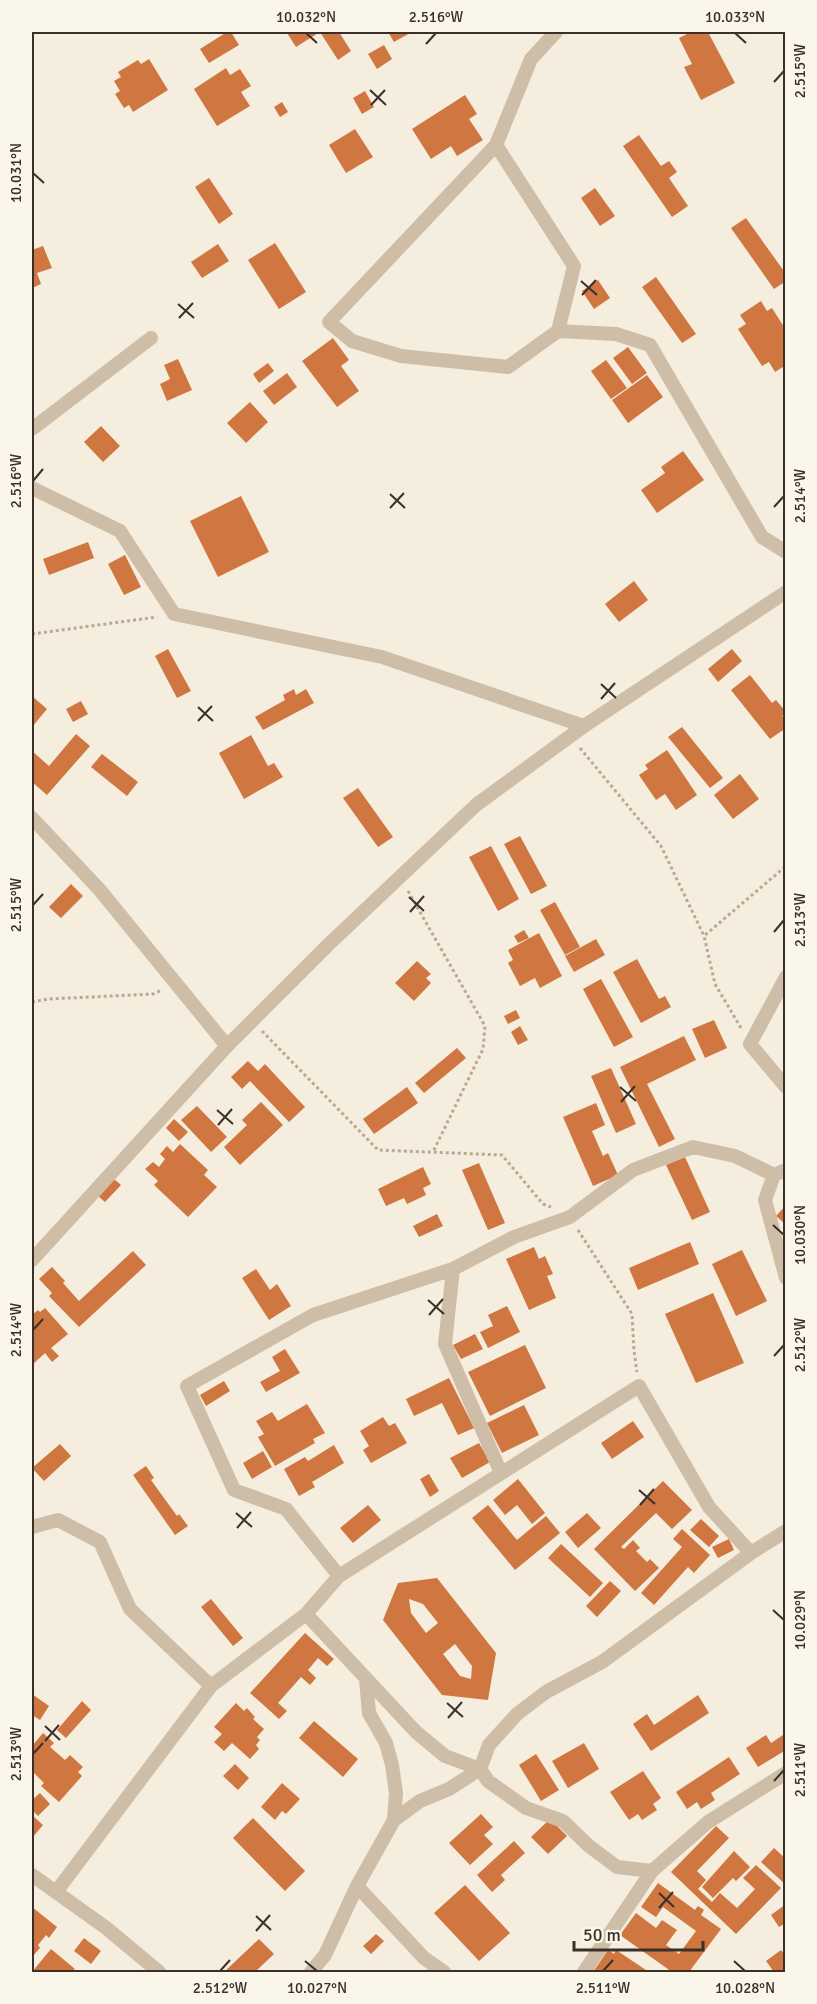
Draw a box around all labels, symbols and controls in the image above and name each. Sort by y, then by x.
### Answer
text: 10.032°N [276,8,336,26]
text: 2.516°W [409,8,464,26]
text: 10.033°N [705,8,765,26]
text: 2.515°W [791,43,809,98]
text: 10.031°N [7,143,25,203]
text: 2.516°W [7,453,25,508]
text: 2.514°W [791,468,809,523]
text: 2.515°W [7,877,25,932]
text: 2.513°W [791,892,809,947]
text: 10.030°N [791,1205,809,1265]
text: 2.514°W [7,1302,25,1357]
text: 2.512°W [791,1317,809,1372]
text: 10.029°N [791,1590,809,1650]
text: 2.513°W [7,1726,25,1781]
text: 2.511°W [791,1742,809,1797]
scale bar [574,1914,703,1952]
text: 50 m [583,1924,621,1946]
text: 2.512°W [193,1979,248,1997]
text: 10.027°N [287,1979,347,1997]
text: 2.511°W [576,1979,631,1997]
text: 10.028°N [715,1979,775,1997]

